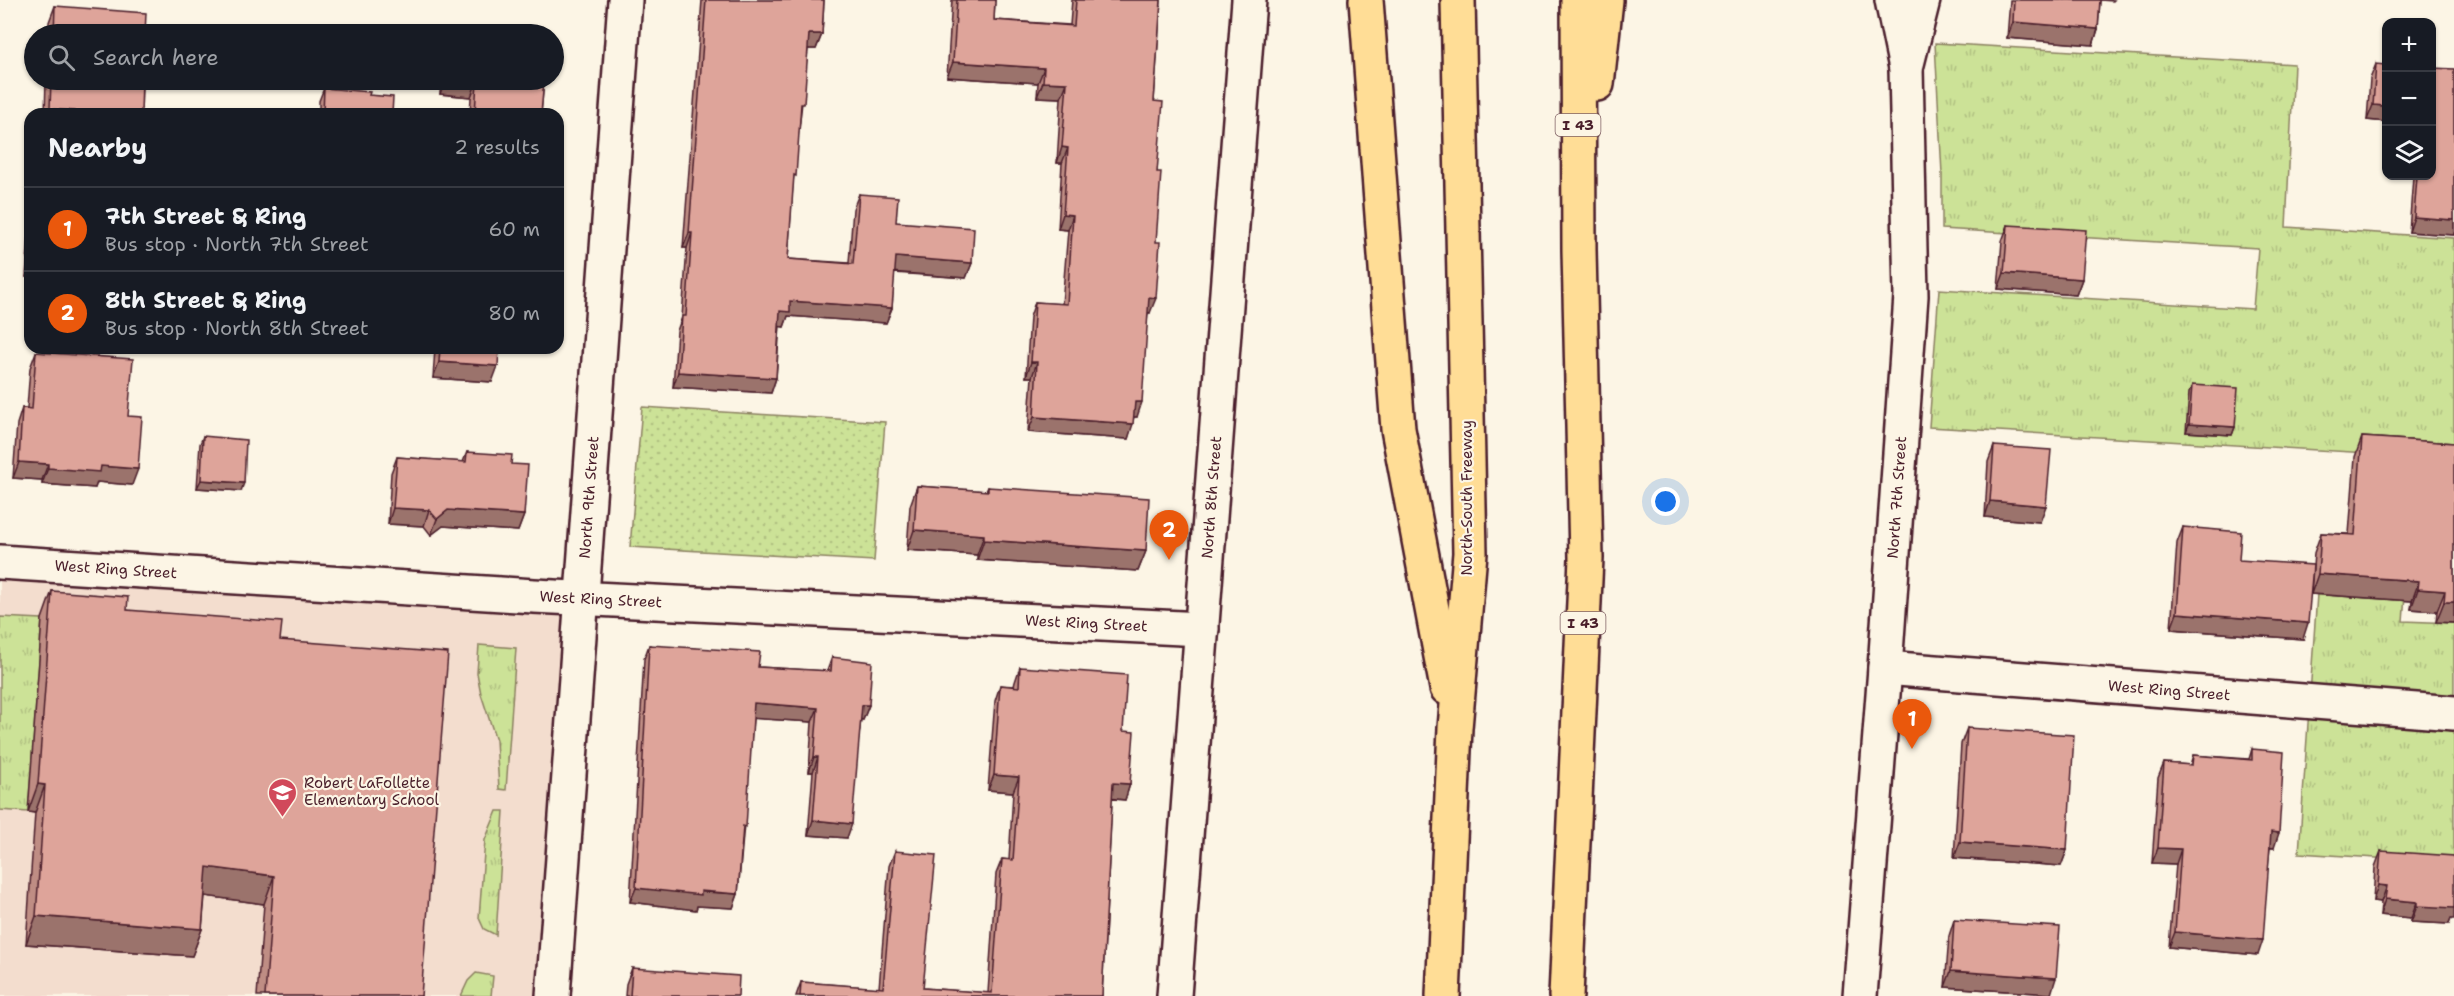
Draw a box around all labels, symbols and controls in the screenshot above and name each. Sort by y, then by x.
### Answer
map controls [2382,18,2436,180]
button: + [2382,18,2436,72]
search box [24,24,564,90]
icon: search [45,41,78,74]
text: Search here [93,43,219,72]
button: − [2382,72,2436,126]
road number: I 43 [1556,114,1600,136]
button: layers [2382,126,2436,180]
text: Nearby [48,130,147,165]
text: 2 results [454,134,540,160]
text: 7th Street & Ring [105,202,306,231]
text: 1 [63,216,72,242]
text: 60 m [488,216,540,242]
text: Bus stop · North 7th Street [105,231,369,257]
text: 8th Street & Ring [105,286,306,315]
text: 2 [61,300,75,326]
text: 80 m [488,300,540,326]
text: Bus stop · North 8th Street [105,315,369,341]
street label: North-South Freeway [1457,420,1477,576]
street label: North 9th Street [575,435,603,559]
street label: North 8th Street [1197,435,1226,559]
street label: North 7th Street [1883,435,1911,559]
your location [1651,487,1680,516]
pin: 2 [1150,510,1188,560]
street label: West Ring Street [54,555,178,583]
street label: West Ring Street [539,586,663,612]
street label: West Ring Street [1024,610,1148,636]
road number: I 43 [1560,612,1606,634]
street label: West Ring Street [2107,676,2231,705]
pin: 1 [1892,700,1932,749]
place label: Robert LaFollette Elementary School [304,773,440,810]
school or university icon: Robert LaFollette Elementary School [267,776,299,818]

